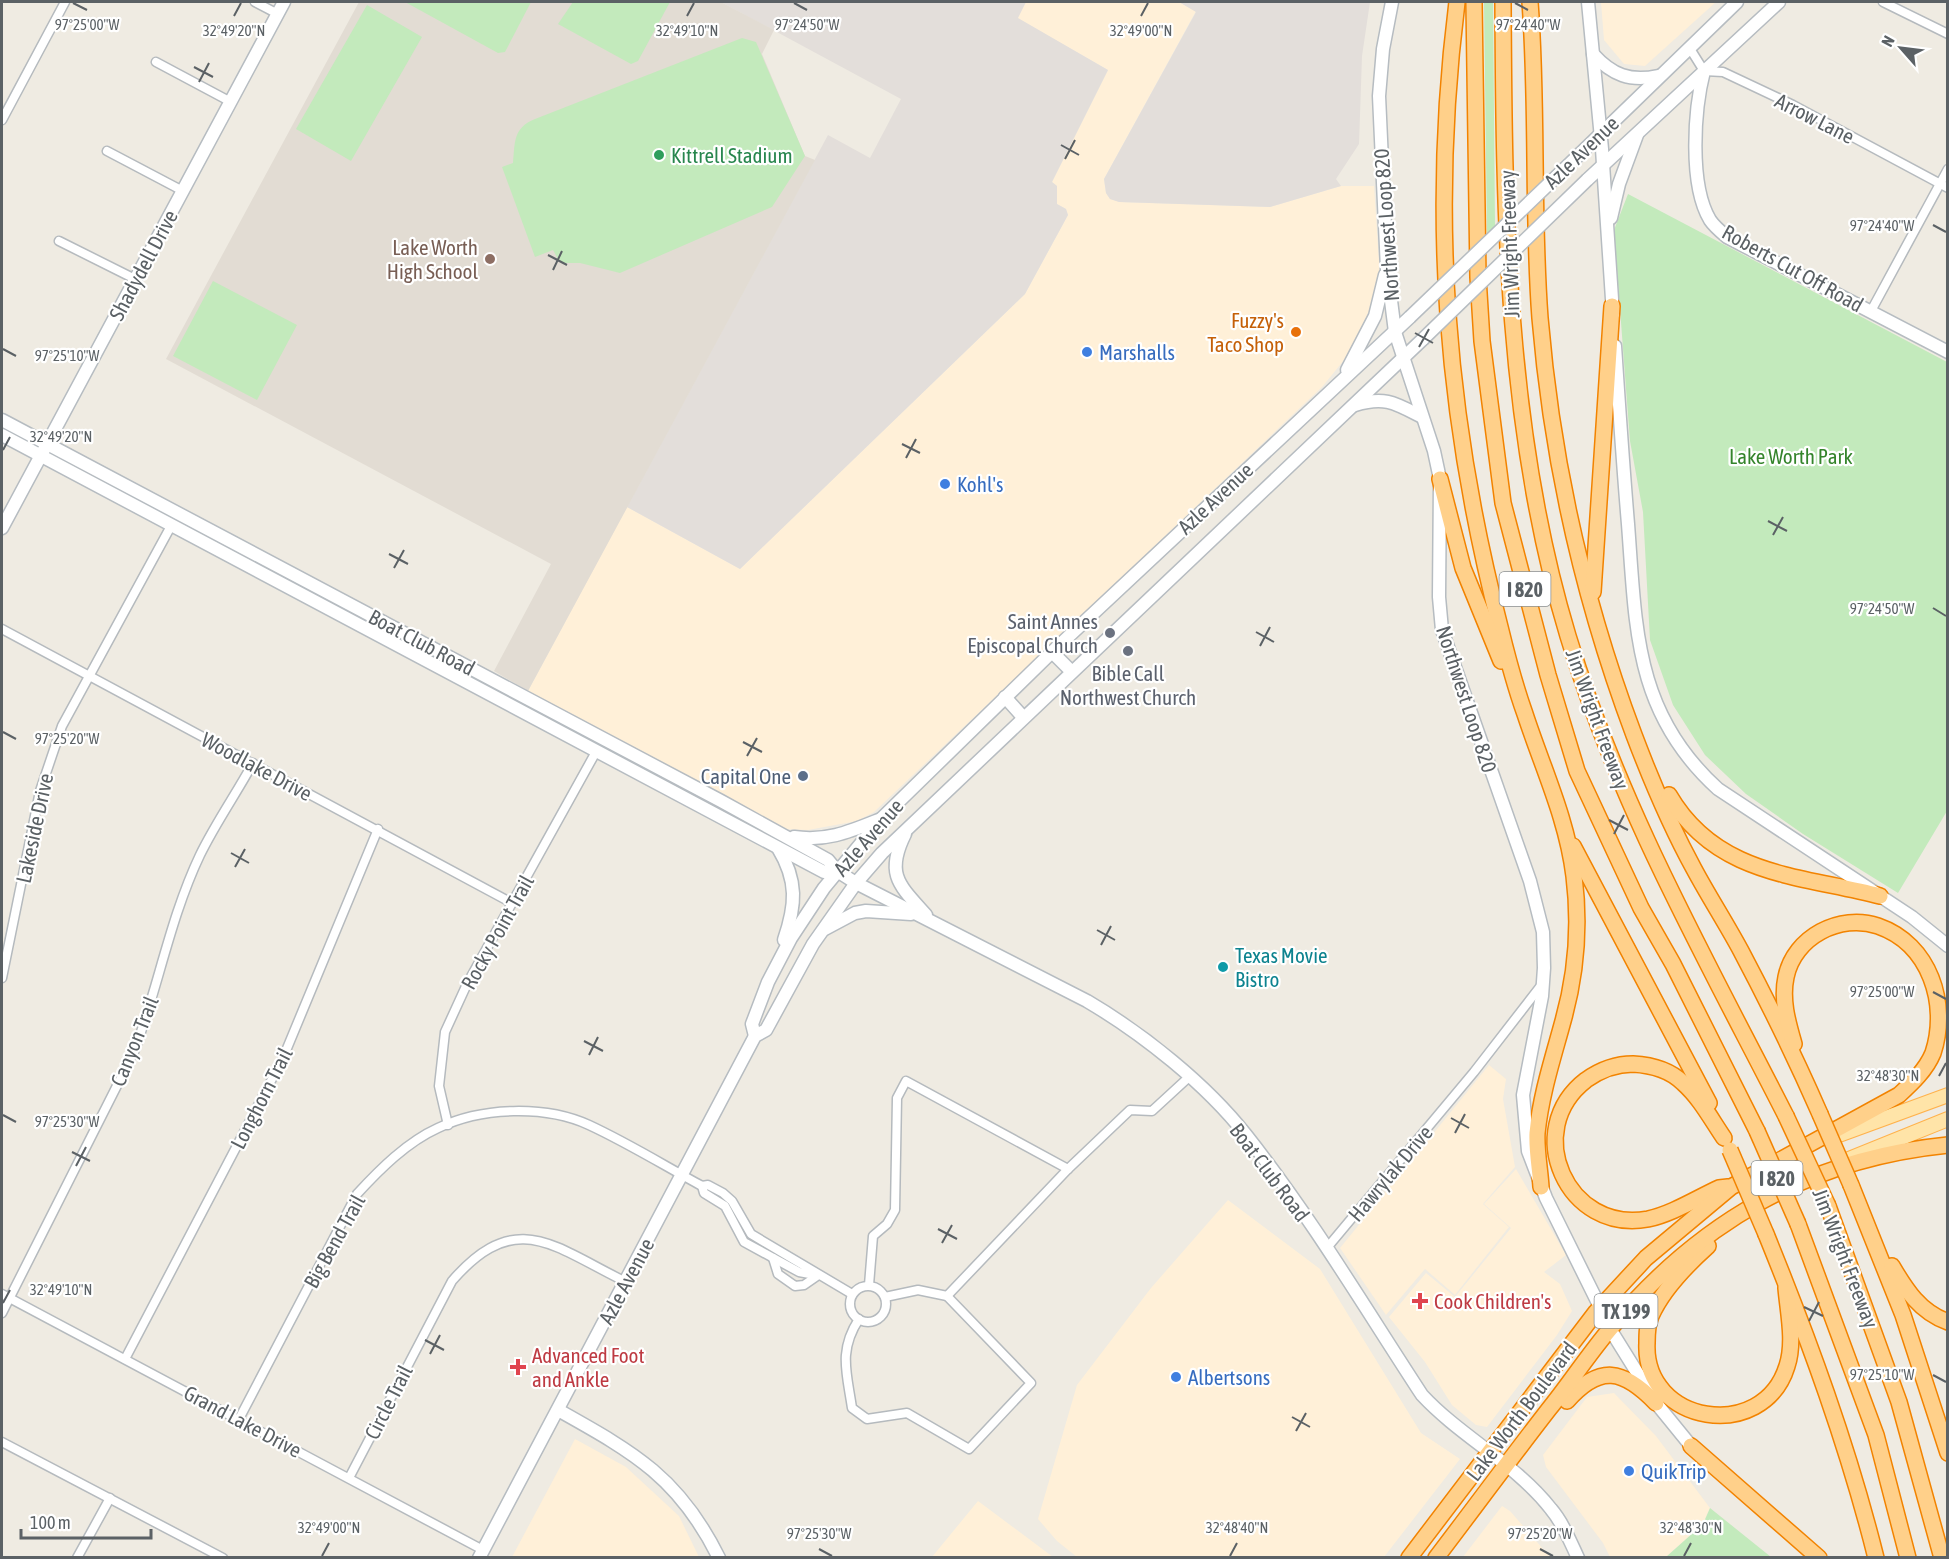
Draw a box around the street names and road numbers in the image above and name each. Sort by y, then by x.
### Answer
street label: Arrow Lane [1772,88,1858,148]
street label: Azle Avenue [1539,111,1623,193]
street label: Northwest Loop 820 [1369,148,1403,302]
street label: Jim Wright Freeway [1494,169,1524,318]
street label: Shadydell Drive [104,206,182,324]
street label: Roberts Cut Off Road [1718,219,1868,317]
street label: Azle Avenue [1173,457,1257,539]
road number: I 820 [1500,572,1550,606]
street label: Boat Club Road [365,604,479,680]
street label: Northwest Loop 820 [1432,623,1502,776]
street label: Jim Wright Freeway [1561,646,1635,793]
street label: Woodlake Drive [198,727,316,805]
street label: Lakeside Drive [11,771,57,885]
street label: Azle Avenue [828,794,908,880]
street label: Rocky Point Trail [456,870,538,993]
street label: Canyon Trail [105,992,163,1089]
street label: Longhorn Trail [225,1043,297,1153]
street label: Boat Club Road [1225,1118,1315,1226]
street label: Hawrylak Drive [1343,1120,1437,1226]
road number: I 820 [1752,1161,1802,1195]
street label: Jim Wright Freeway [1808,1185,1884,1332]
street label: Big Bend Trail [299,1190,370,1292]
street label: Azle Avenue [593,1234,659,1328]
road number: TX 199 [1594,1294,1658,1328]
street label: Lake Worth Boulevard [1461,1337,1581,1485]
street label: Circle Trail [359,1361,417,1443]
street label: Grand Lake Drive [180,1380,306,1462]

